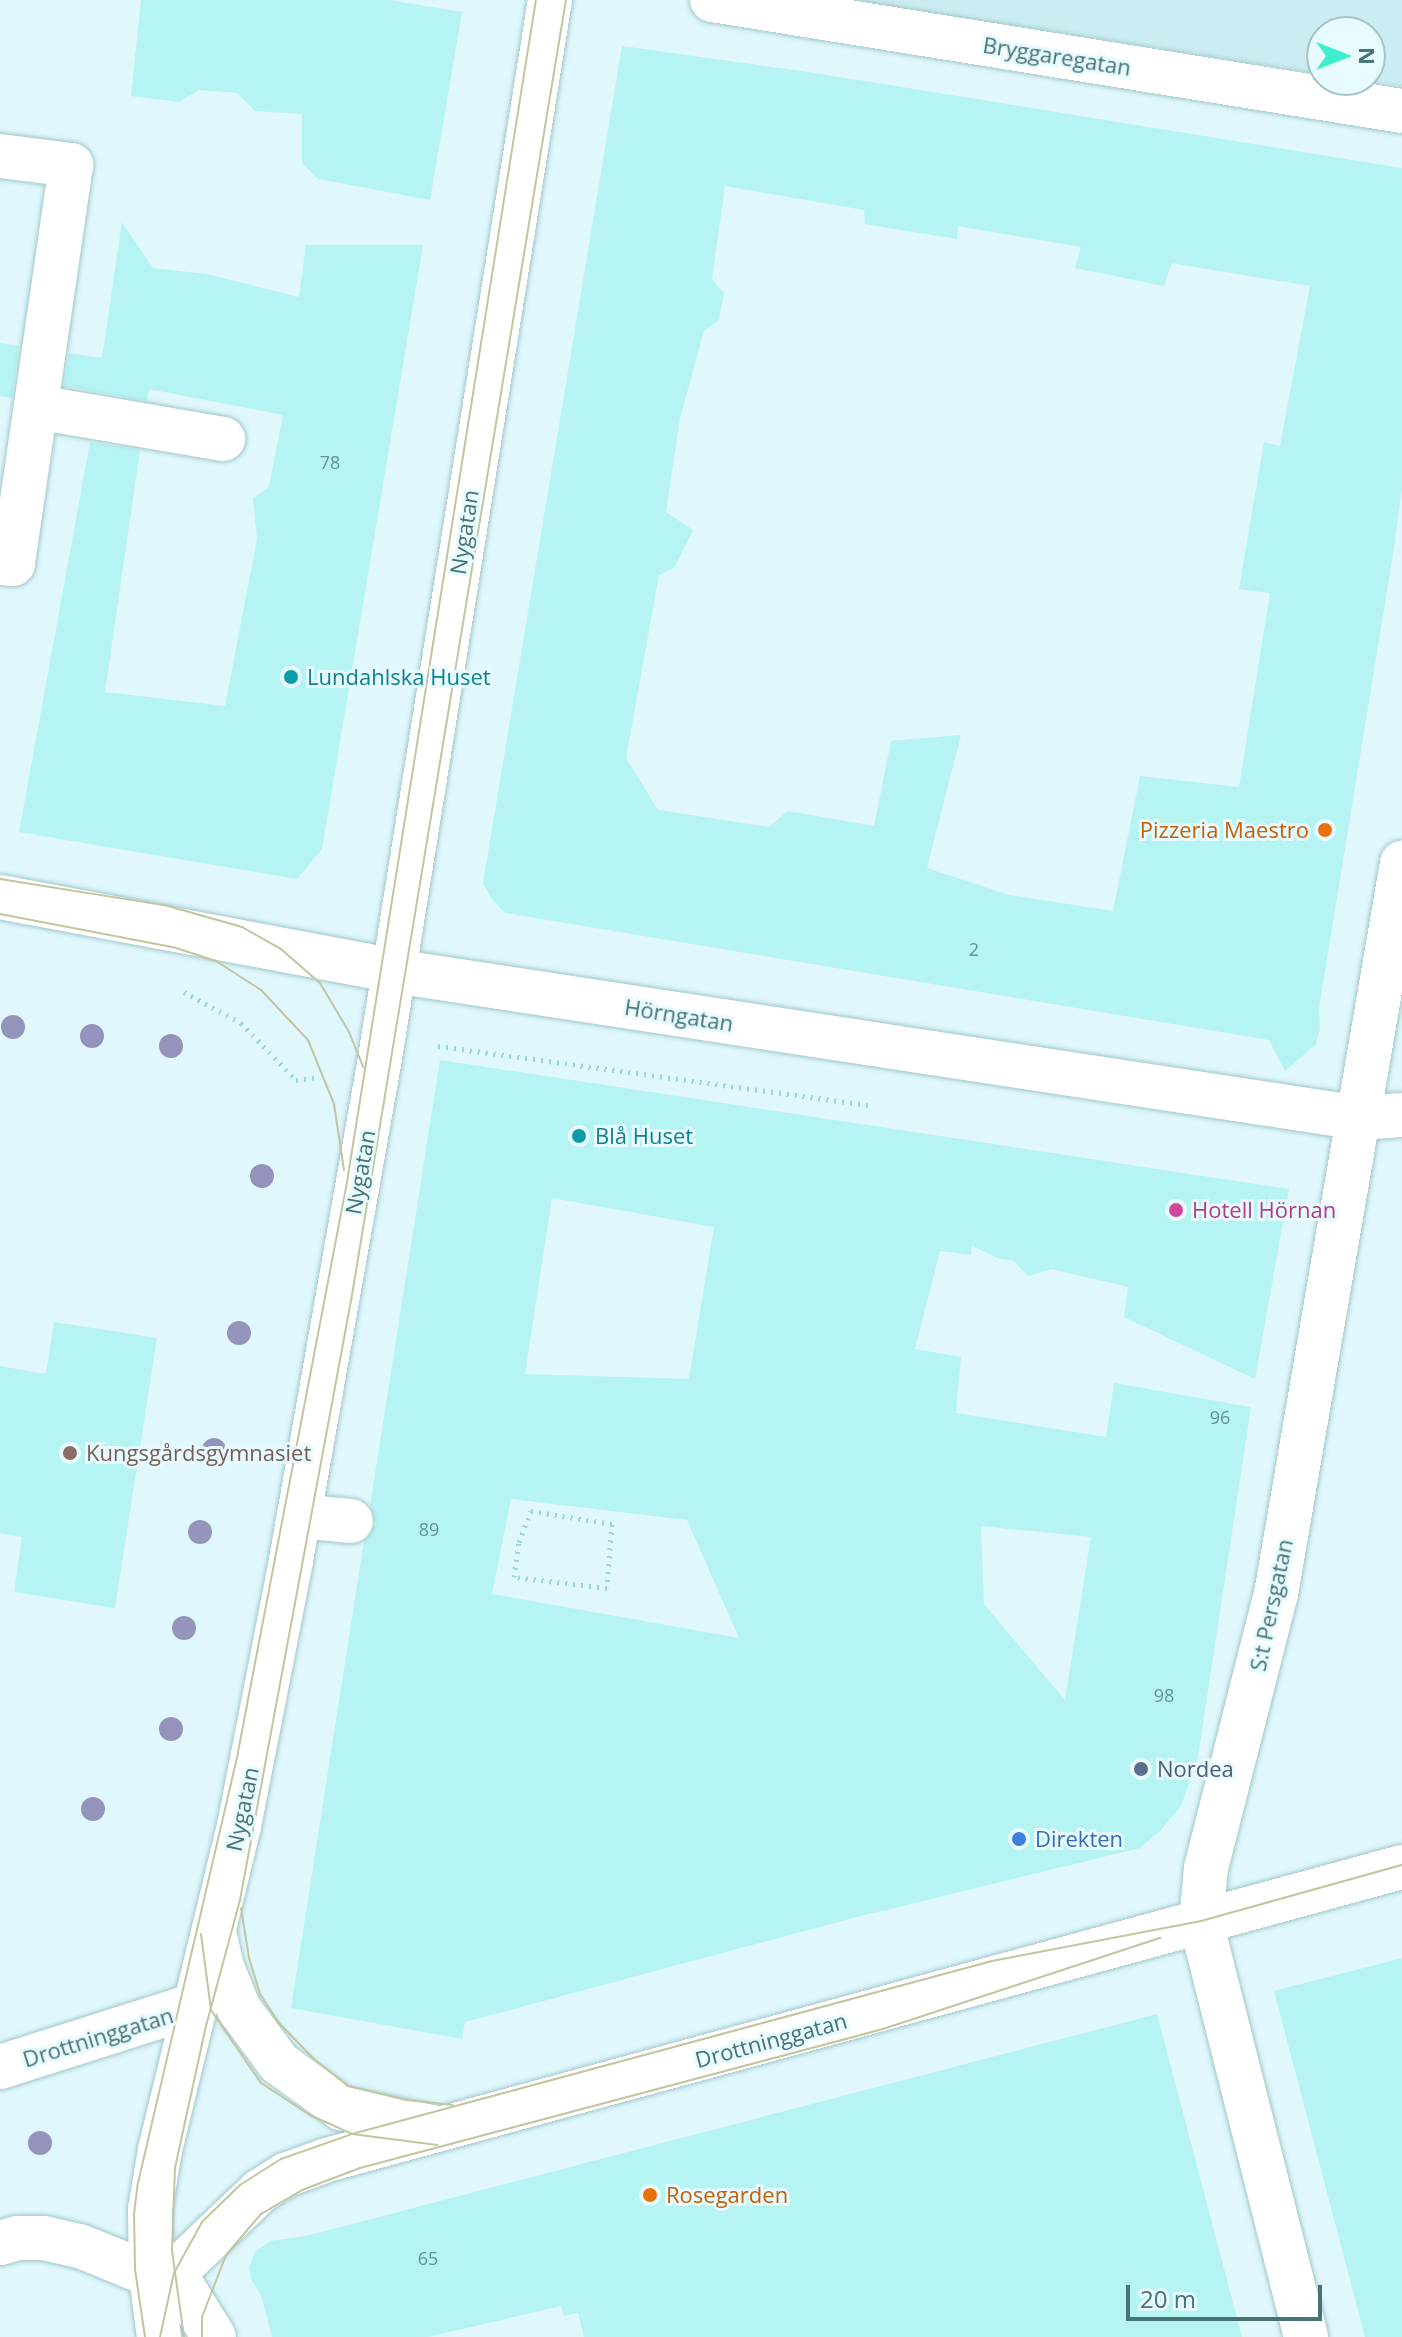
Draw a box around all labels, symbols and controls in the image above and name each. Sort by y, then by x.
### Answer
north arrow [1306,16,1386,96]
street label: Bryggaregatan [981,31,1133,81]
text: N [1353,47,1383,65]
house number: 78 [320,451,340,473]
street label: Nygatan [444,488,484,576]
place label: Lundahlska Huset [307,664,491,690]
marker: Lundahlska Huset [282,668,300,686]
place label: Pizzeria Maestro [1140,817,1309,843]
marker: Pizzeria Maestro [1316,821,1334,839]
house number: 2 [969,938,979,960]
street label: Hörngatan [623,993,735,1037]
place label: Blå Huset [595,1123,693,1149]
marker: Blå Huset [570,1127,588,1145]
street label: Nygatan [340,1128,380,1216]
place label: Hotell Hörnan [1192,1197,1336,1223]
marker: Hotell Hörnan [1167,1201,1185,1219]
house number: 96 [1210,1406,1230,1428]
place label: Kungsgårdsgymnasiet [86,1440,311,1466]
marker: Kungsgårdsgymnasiet [61,1444,79,1462]
house number: 89 [419,1518,439,1540]
street label: S:t Persgatan [1244,1537,1298,1673]
house number: 98 [1154,1684,1174,1706]
place label: Nordea [1157,1756,1234,1782]
marker: Nordea [1132,1760,1150,1778]
street label: Nygatan [220,1765,264,1853]
place label: Direkten [1035,1826,1123,1852]
marker: Direkten [1010,1830,1028,1848]
street label: Drottninggatan [20,2002,176,2072]
street label: Drottninggatan [692,2007,850,2073]
place label: Rosegarden [666,2182,788,2208]
marker: Rosegarden [641,2186,659,2204]
house number: 65 [418,2247,438,2269]
scale bar [1130,2269,1326,2319]
text: 20 m [1140,2282,1196,2315]

